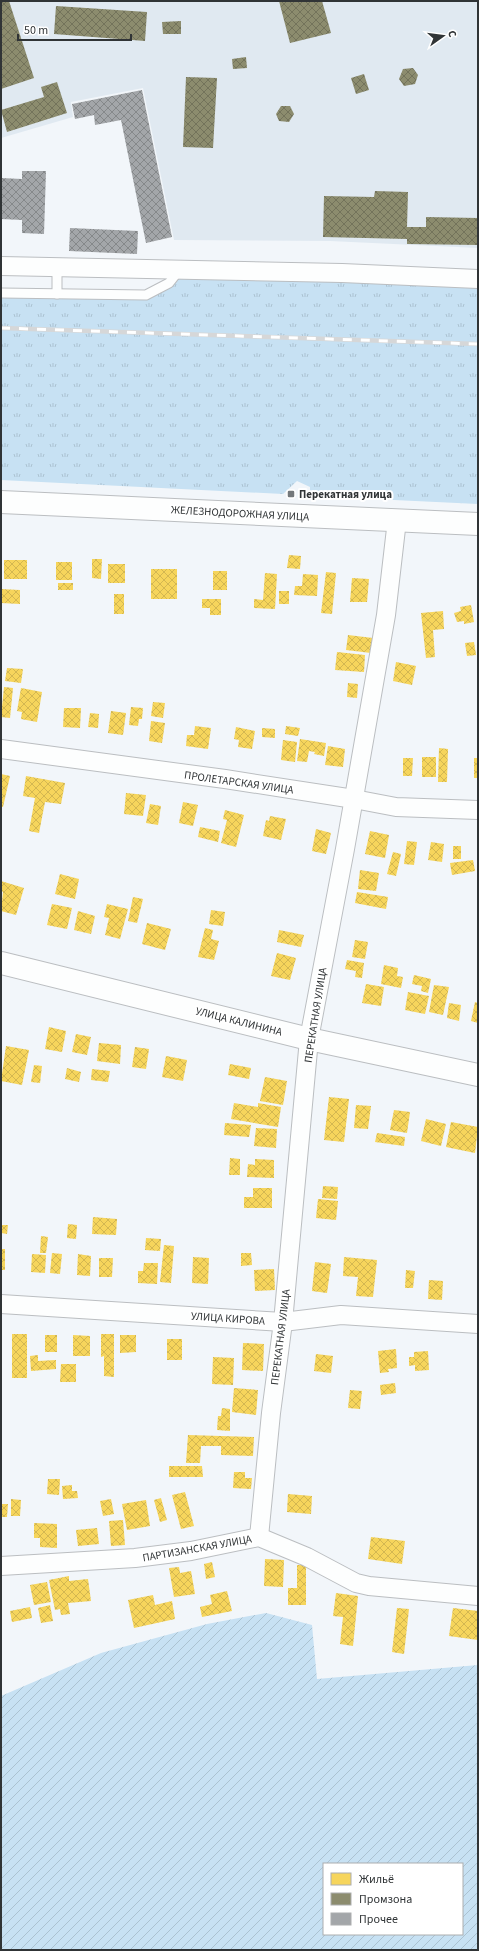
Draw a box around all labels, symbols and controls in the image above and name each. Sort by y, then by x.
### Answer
scale bar [18,16,131,42]
north arrow [423,16,463,56]
text: 50 m [24,22,48,39]
text: С [444,29,460,39]
place label: Перекатная улица [299,487,392,502]
marker: Перекатная улица [286,489,296,499]
street label: ЖЕЛЕЗНОДОРОЖНАЯ УЛИЦА [170,502,309,525]
street label: ПРОЛЕТАРСКАЯ УЛИЦА [183,767,295,798]
street label: ПЕРЕКАТНАЯ УЛИЦА [301,966,330,1064]
street label: УЛИЦА КАЛИНИНА [194,1003,284,1039]
street label: ПЕРЕКАТНАЯ УЛИЦА [267,1288,294,1386]
street label: УЛИЦА КИРОВА [191,1308,265,1329]
street label: ПАРТИЗАНСКАЯ УЛИЦА [141,1531,253,1565]
legend [323,1863,463,1935]
text: Жильё [359,1871,394,1888]
text: Промзона [359,1891,412,1908]
text: Прочее [359,1911,398,1928]

